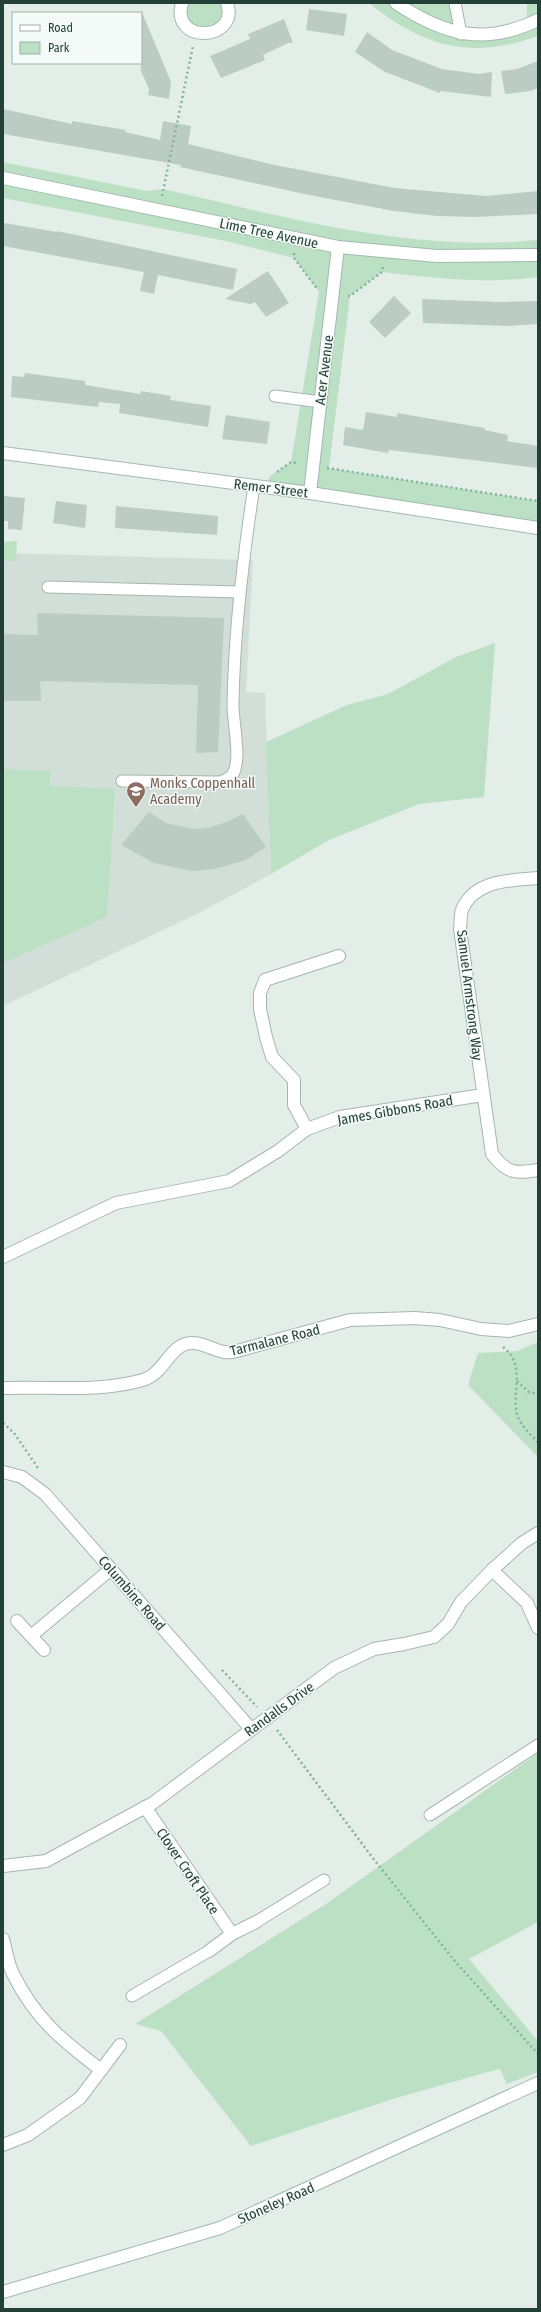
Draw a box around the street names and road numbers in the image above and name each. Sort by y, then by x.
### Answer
street label: Lime Tree Avenue [218,215,320,252]
street label: Acer Avenue [312,334,337,406]
street label: Remer Street [233,476,309,502]
street label: Samuel Armstrong Way [453,929,486,1062]
street label: James Gibbons Road [336,1092,454,1129]
street label: Tarmalane Road [228,1321,322,1360]
street label: Columbine Road [95,1552,169,1634]
street label: Randalls Drive [241,1678,318,1740]
street label: Clover Croft Place [152,1825,223,1918]
street label: Stoneley Road [235,2179,317,2228]

